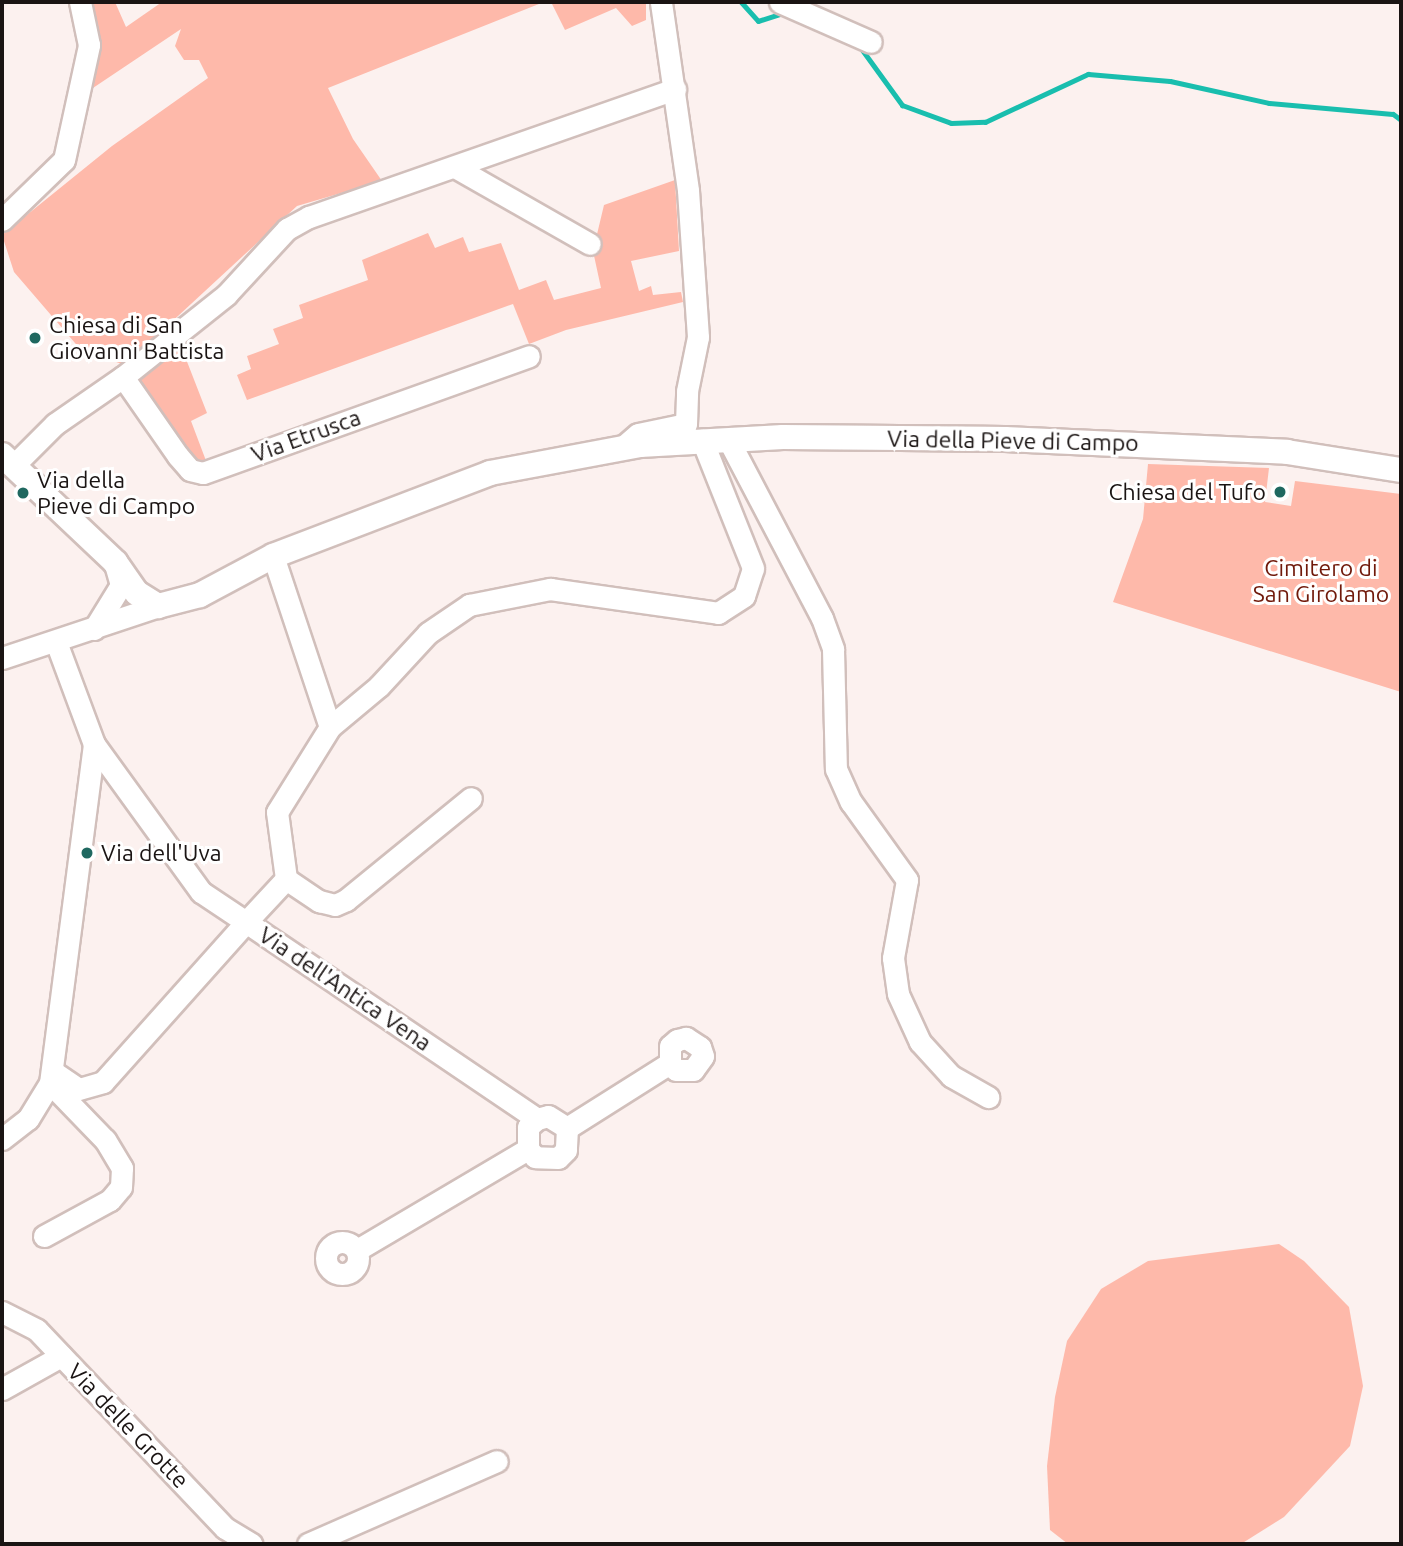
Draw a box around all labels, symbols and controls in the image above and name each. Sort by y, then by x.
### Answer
place label: Chiesa di San Giovanni Battista [49,311,224,365]
marker: Chiesa di San Giovanni Battista [27,330,43,346]
street label: Via Etrusca [248,403,364,469]
street label: Via della Pieve di Campo [887,425,1139,457]
place label: Via della Pieve di Campo [37,466,195,520]
place label: Chiesa del Tufo [1108,478,1266,506]
marker: Chiesa del Tufo [1272,484,1288,500]
marker: Via della Pieve di Campo [15,485,31,501]
park label: Cimitero di San Girolamo [1253,554,1389,608]
place label: Via dell'Uva [101,839,221,867]
marker: Via dell'Uva [79,845,95,861]
street label: Via dell'Antica Vena [253,921,437,1057]
street label: Via delle Grotte [62,1358,194,1494]

